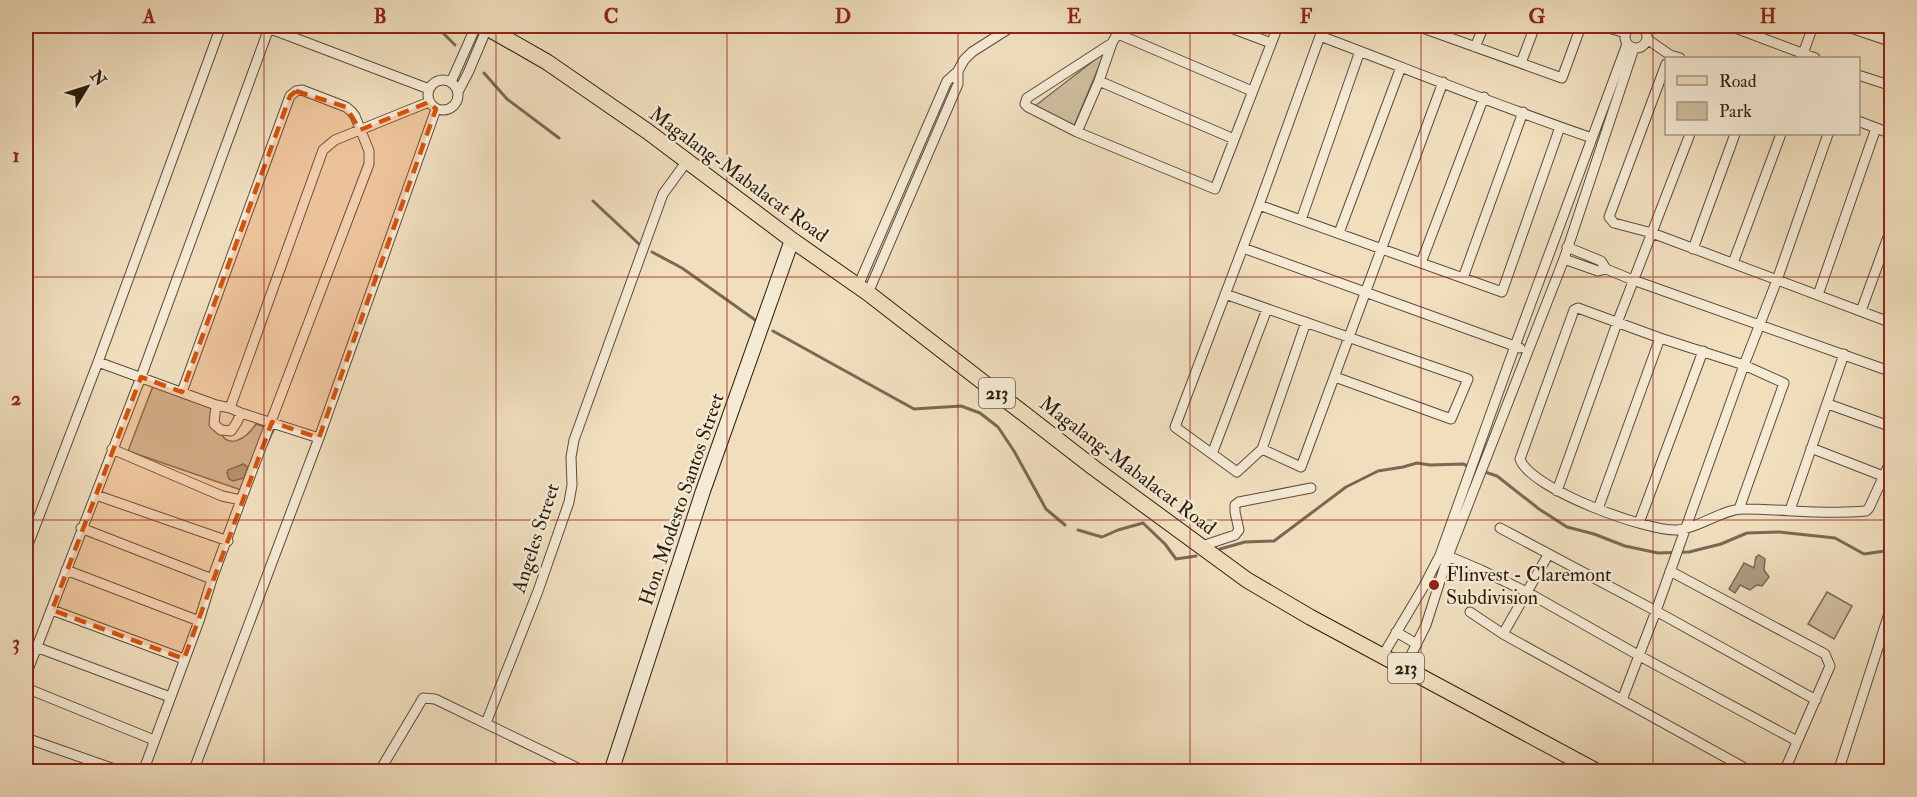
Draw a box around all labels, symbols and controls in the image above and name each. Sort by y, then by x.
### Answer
text: A [142,4,156,29]
text: B [373,4,387,29]
text: C [604,4,618,29]
text: D [835,4,851,29]
text: E [1067,4,1082,29]
text: F [1300,4,1313,29]
text: G [1529,4,1546,29]
text: H [1760,4,1776,29]
north arrow [57,57,117,117]
legend [1665,57,1860,135]
text: N [85,66,111,91]
text: Road [1719,70,1757,93]
text: Park [1719,100,1752,123]
street label: Magalang-Mabalacat Road [644,101,833,248]
text: 1 [12,143,20,168]
road number: 213 [979,378,1015,408]
text: 2 [11,386,21,411]
street label: Hon. Modesto Santos Street [633,389,730,609]
street label: Magalang-Mabalacat Road [1034,391,1221,540]
street label: Angeles Street [506,480,565,597]
place label: Flinvest - Claremont Subdivision [1446,562,1612,610]
marker: Flinvest - Claremont Subdivision [1427,578,1441,592]
text: 3 [12,630,20,655]
road number: 213 [1388,653,1424,683]

